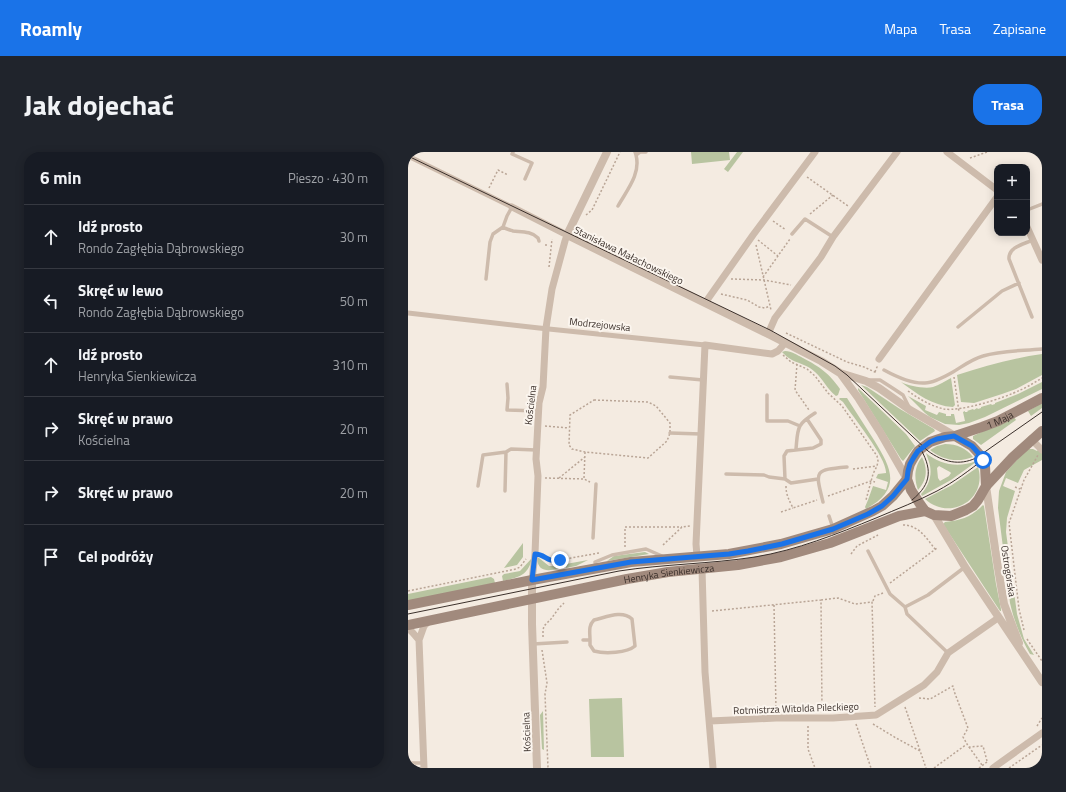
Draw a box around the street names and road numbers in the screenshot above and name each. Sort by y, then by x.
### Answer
street label: Stanisława Małachowskiego [572,222,686,289]
street label: Modrzejowska [569,314,631,335]
street label: Kościelna [521,384,540,426]
street label: 1 Maja [984,407,1016,433]
street label: Ostrogórska [997,544,1020,598]
street label: Henryka Sienkiewicza [622,560,715,588]
street label: Rotmistrza Witolda Pileckiego [733,699,859,718]
street label: Kościelna [518,712,535,752]

